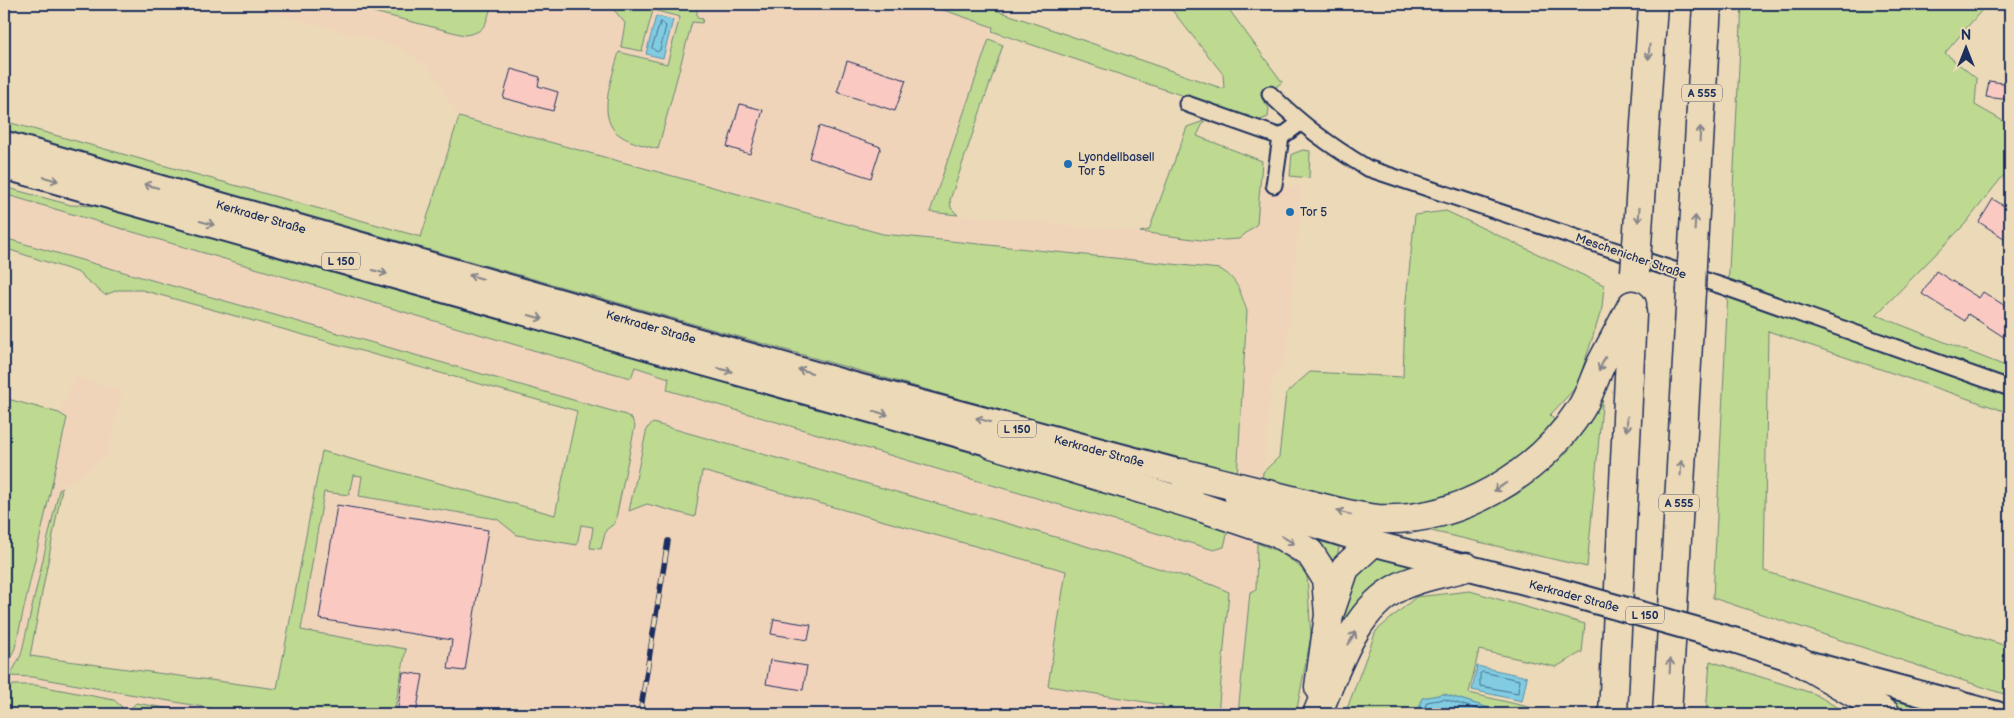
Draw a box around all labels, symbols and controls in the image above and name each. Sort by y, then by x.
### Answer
north arrow [1942,22,1992,72]
text: N [1961,27,1971,44]
one-way arrow [1645,44,1654,60]
road number: A 555 [1682,85,1722,102]
one-way arrow [1695,126,1704,142]
place label: Lyondellbasell Tor 5 [1078,150,1154,179]
marker: Lyondellbasell Tor 5 [1062,158,1074,170]
one-way arrow [42,175,58,184]
one-way arrow [144,180,160,190]
street label: Kerkrader Straße [214,197,308,237]
place label: Tor 5 [1300,205,1327,220]
marker: Tor 5 [1284,206,1296,218]
one-way arrow [1634,206,1643,222]
one-way arrow [1690,215,1699,231]
one-way arrow [199,219,215,229]
street label: Meschenicher Straße [1573,230,1688,282]
road number: L 150 [322,252,360,270]
one-way arrow [372,268,388,278]
one-way arrow [468,272,484,282]
street label: Kerkrader Straße [604,307,698,347]
one-way arrow [528,312,544,322]
one-way arrow [1596,356,1606,371]
one-way arrow [716,366,732,375]
one-way arrow [797,366,813,376]
one-way arrow [873,409,889,419]
one-way arrow [975,415,991,424]
one-way arrow [1622,416,1631,432]
road number: L 150 [998,420,1036,438]
street label: Kerkrader Straße [1052,432,1146,471]
one-way arrow [1676,461,1685,477]
one-way arrow [1493,481,1507,492]
road number: A 555 [1659,494,1699,512]
one-way arrow [1337,508,1353,517]
one-way arrow [1280,535,1294,545]
street label: Kerkrader Straße [1527,577,1621,616]
road number: L 150 [1626,606,1664,624]
one-way arrow [1347,631,1357,646]
one-way arrow [1665,658,1674,674]

